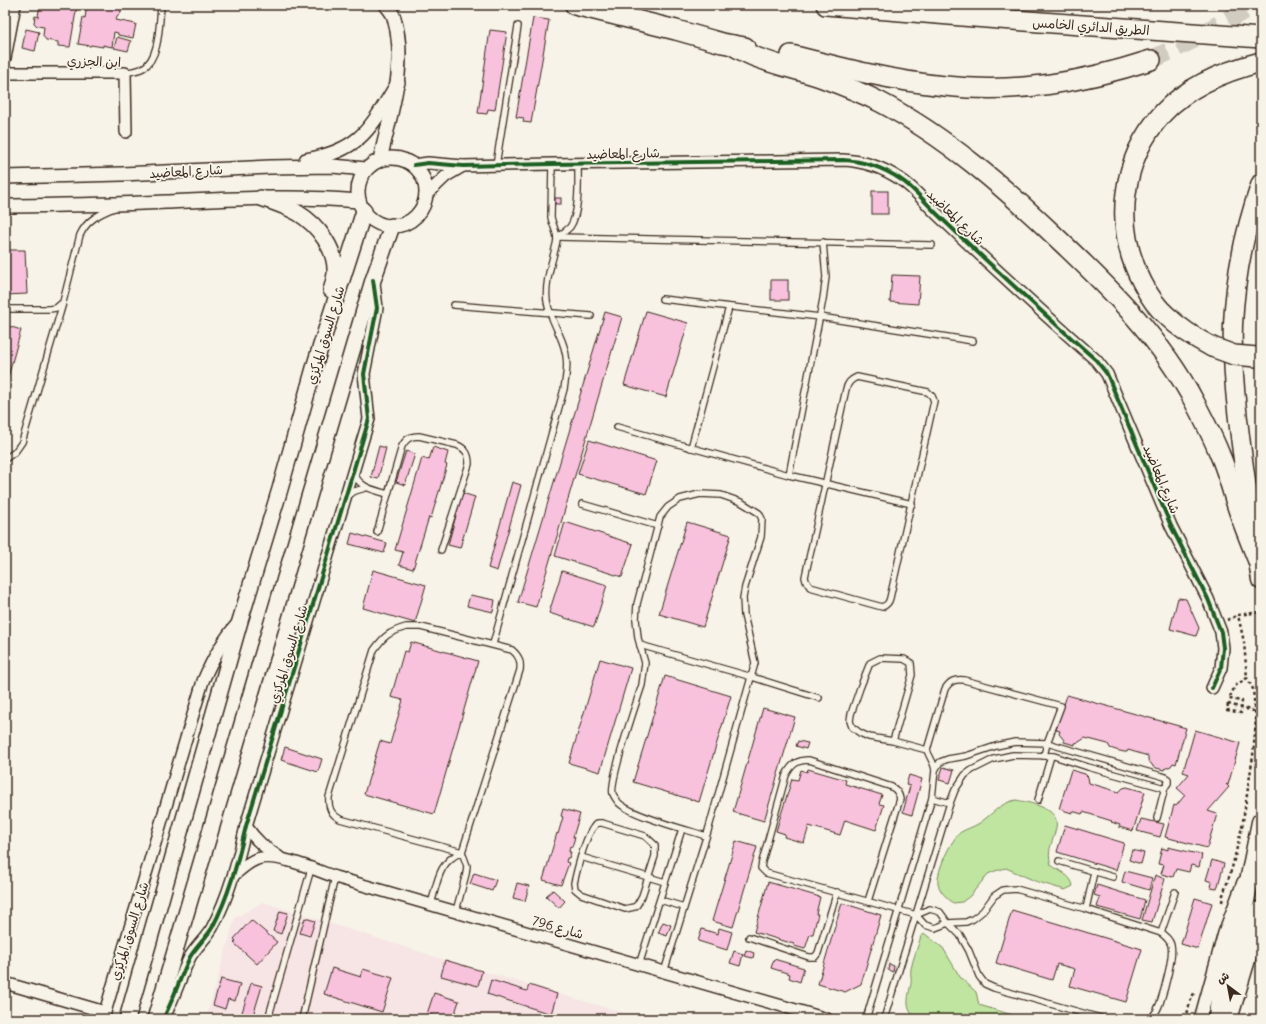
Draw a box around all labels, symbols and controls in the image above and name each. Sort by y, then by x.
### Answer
street label: الطريق الدائري الخامس [1032,14,1150,40]
street label: ابن الجزري [67,52,121,72]
street label: شارع المعاضيد [586,144,660,164]
street label: شارع المعاضيد [149,161,223,183]
street label: شارع المعاضيد [923,186,988,250]
street label: شارع السوق المركزي [302,284,350,387]
street label: شارع المعاضيد [1138,442,1184,517]
street label: شارع السوق المركزي [265,603,313,706]
street label: شارع السوق المركزي [106,880,154,983]
street label: شارع 796 [530,912,585,944]
north arrow [1208,966,1248,1006]
text: ش [1214,968,1232,987]

